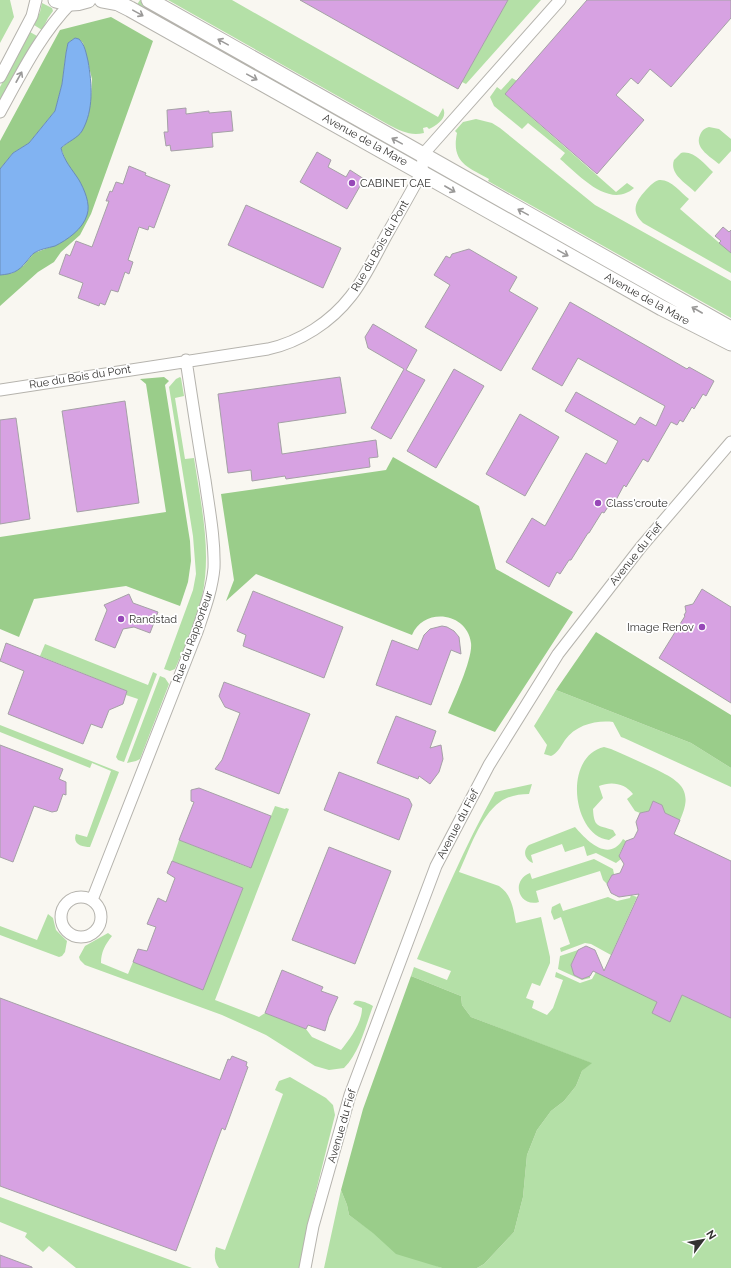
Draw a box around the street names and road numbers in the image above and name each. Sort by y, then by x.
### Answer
street label: Avenue de la Mare [320,111,410,169]
street label: Rue du Bois du Pont [349,198,412,294]
street label: Avenue de la Mare [602,270,692,328]
street label: Rue du Bois du Pont [28,362,132,391]
street label: Avenue du Fief [607,520,665,588]
street label: Rue du Rapporteur [170,589,216,685]
street label: Avenue du Fief [434,787,482,861]
street label: Avenue du Fief [325,1087,359,1165]

